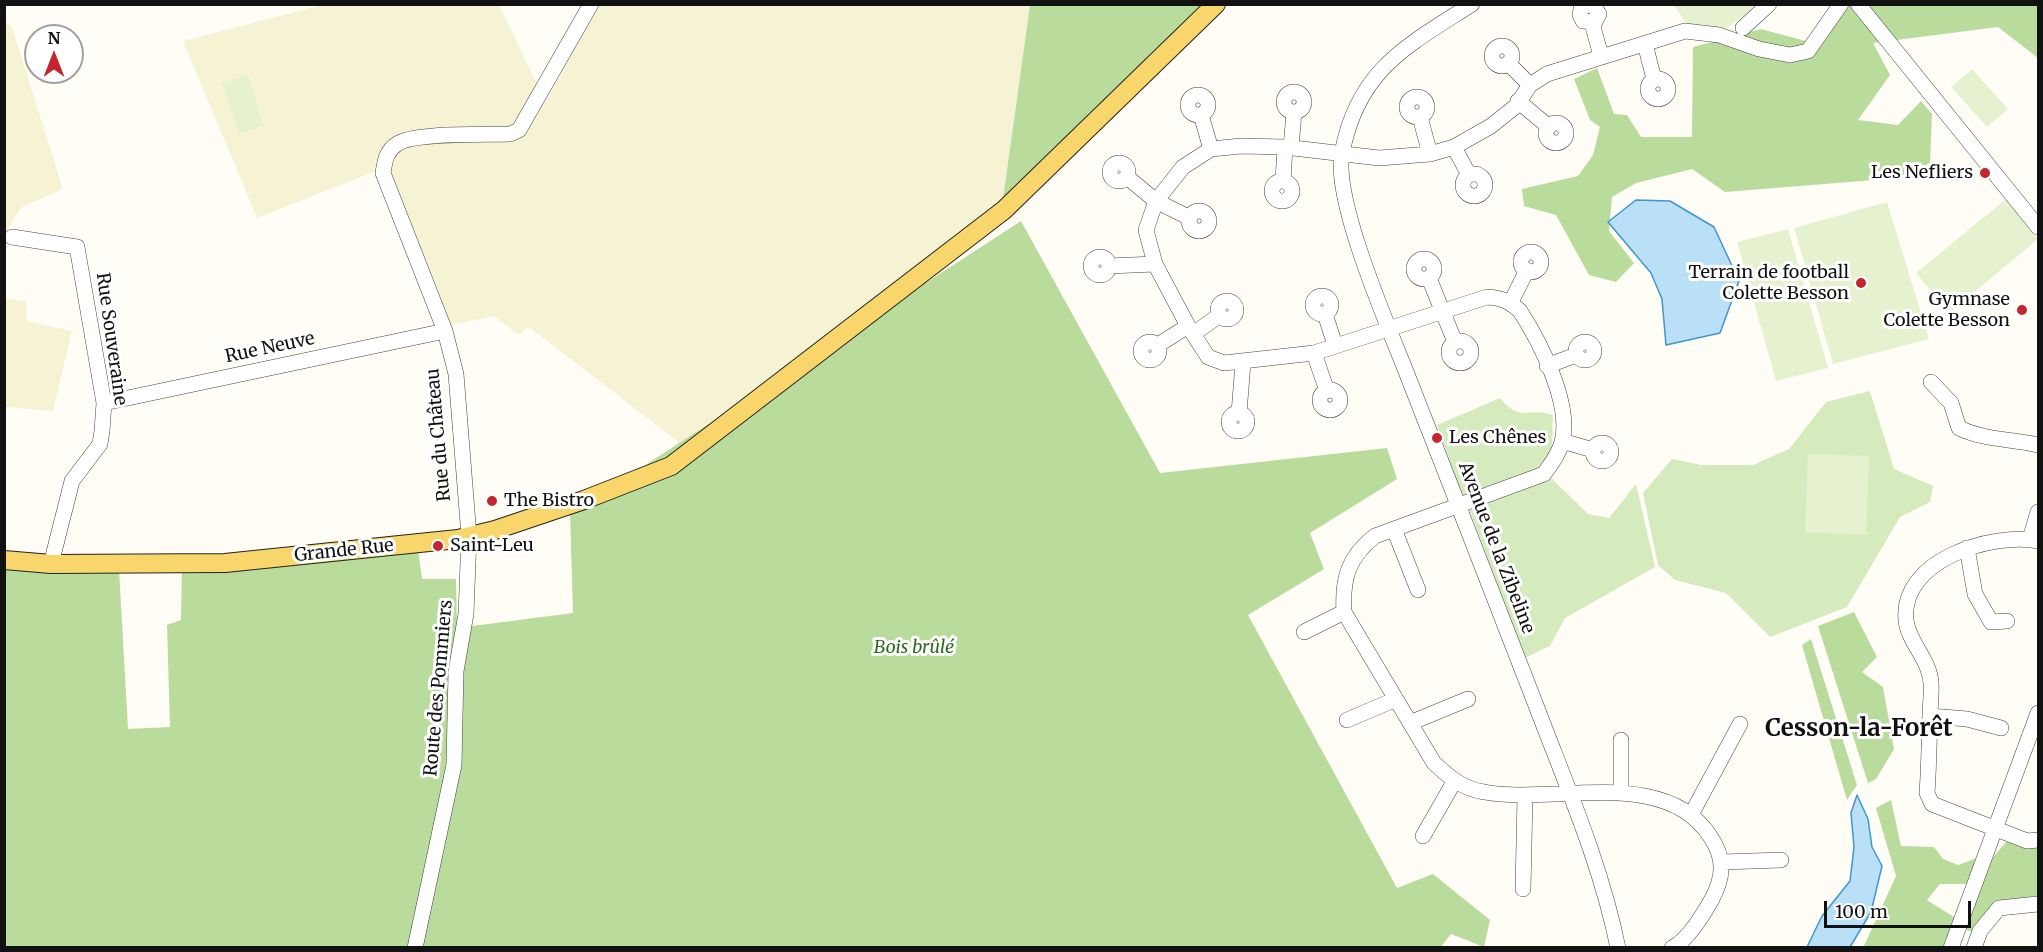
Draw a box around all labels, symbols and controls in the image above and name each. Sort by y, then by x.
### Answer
north arrow [24,24,84,84]
text: N [48,28,60,48]
place label: Les Nefliers [1871,162,1973,184]
marker: Les Nefliers [1978,166,1992,180]
place label: Terrain de football Colette Besson [1688,262,1849,304]
street label: Rue Souveraine [91,271,131,407]
marker: Terrain de football Colette Besson [1854,276,1868,290]
place label: Gymnase Colette Besson [1883,289,2010,332]
marker: Gymnase Colette Besson [2015,303,2029,317]
street label: Rue Neuve [223,328,317,368]
street label: Rue du Château [422,368,456,502]
place label: Les Chênes [1449,427,1546,449]
marker: Les Chênes [1430,431,1444,445]
street label: Avenue de la Zibeline [1453,459,1539,637]
place label: The Bistro [504,490,594,512]
marker: The Bistro [485,494,499,508]
street label: Grande Rue [293,535,395,567]
place label: Saint-Leu [450,535,534,557]
marker: Saint-Leu [431,539,445,553]
street label: Route des Pommiers [421,599,457,777]
park label: Bois brûlé [874,637,954,659]
district label: Cesson-la-Forêt [1765,715,1953,743]
scale bar [1827,889,1974,927]
text: 100 m [1835,900,1888,923]

